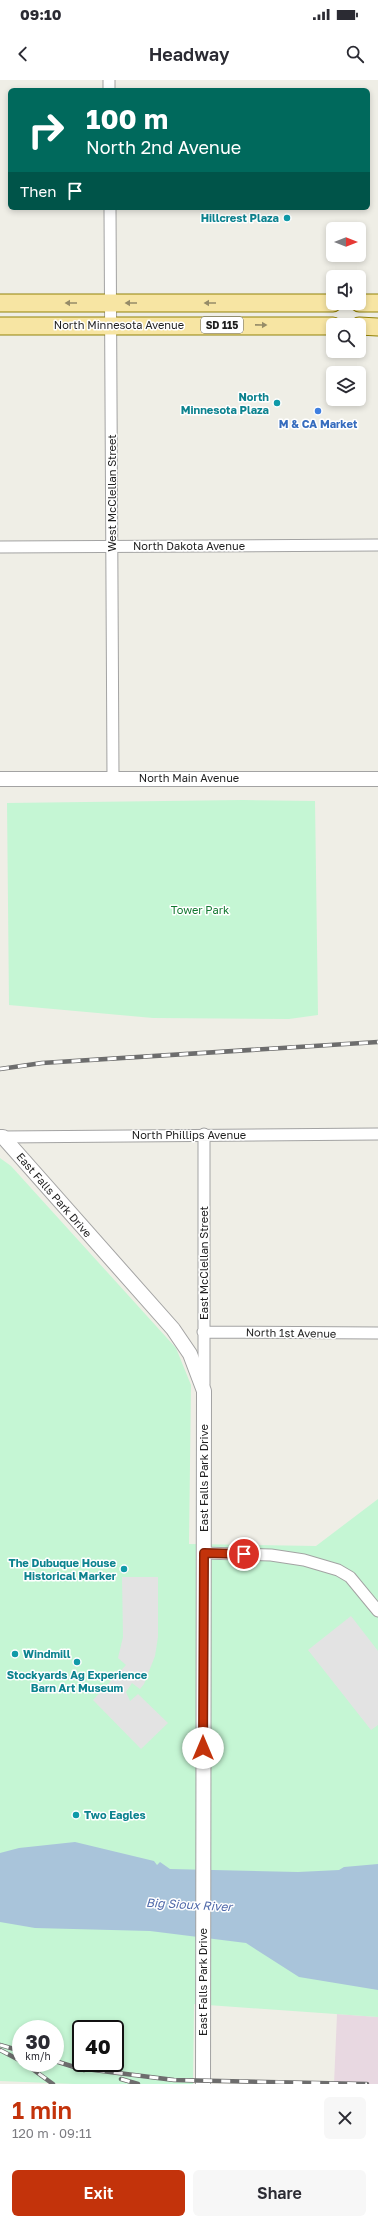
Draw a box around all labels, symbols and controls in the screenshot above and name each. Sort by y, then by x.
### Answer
text: 09:10 [20,5,62,23]
icon: back [12,43,34,65]
text: Headway [149,43,229,65]
icon: search [344,43,366,65]
text: 100 m [86,102,168,135]
icon: right [20,104,72,156]
text: North 2nd Avenue [86,136,241,158]
icon: arrive [64,180,86,202]
text: Then [20,182,56,200]
place label: Hillcrest Plaza [201,211,279,224]
marker: Hillcrest Plaza [282,213,292,223]
north arrow [326,222,366,262]
map controls [326,222,366,406]
button: sound [326,270,366,310]
one-way arrow [64,300,77,306]
one-way arrow [124,300,137,306]
one-way arrow [203,300,216,306]
road number: SD 115 [201,317,243,333]
street label: North Minnesota Avenue [54,318,184,331]
button: search [326,318,366,358]
one-way arrow [255,322,268,328]
button: layers [326,366,366,406]
place label: North Minnesota Plaza [181,390,269,416]
marker: North Minnesota Plaza [272,398,282,408]
marker: M & CA Market [313,406,323,416]
place label: M & CA Market [279,417,358,430]
street label: West McClellan Street [105,434,118,552]
street label: North Dakota Avenue [133,539,245,552]
street label: North Main Avenue [139,771,239,784]
park label: Tower Park [171,903,229,916]
street label: North Phillips Avenue [132,1128,246,1141]
street label: East Falls Park Drive [14,1150,95,1240]
street label: East McClellan Street [197,1206,210,1320]
street label: North 1st Avenue [246,1325,336,1340]
street label: East Falls Park Drive [197,1424,210,1532]
pin [227,1537,261,1571]
icon: arrive [233,1543,255,1565]
place label: The Dubuque House Historical Marker [9,1556,117,1582]
marker: The Dubuque House Historical Marker [119,1564,129,1574]
place label: Windmill [23,1647,71,1660]
marker: Windmill [10,1649,20,1659]
marker: Stockyards Ag Experience Barn Art Museum [72,1657,82,1667]
place label: Stockyards Ag Experience Barn Art Museum [7,1668,148,1694]
position arrow [182,1727,224,1769]
place label: Two Eagles [84,1808,146,1821]
marker: Two Eagles [71,1810,81,1820]
water label: Big Sioux River [146,1895,235,1914]
street label: East Falls Park Drive [196,1928,209,2036]
speed limit sign: 40 [72,2020,124,2072]
text: 30 [25,2029,51,2053]
text: km/h [25,2050,51,2062]
text: 1 min [12,2095,72,2124]
button: close [324,2097,366,2139]
text: 120 m · 09:11 [12,2125,92,2141]
button: Exit [12,2170,185,2216]
button: Share [193,2170,366,2216]

